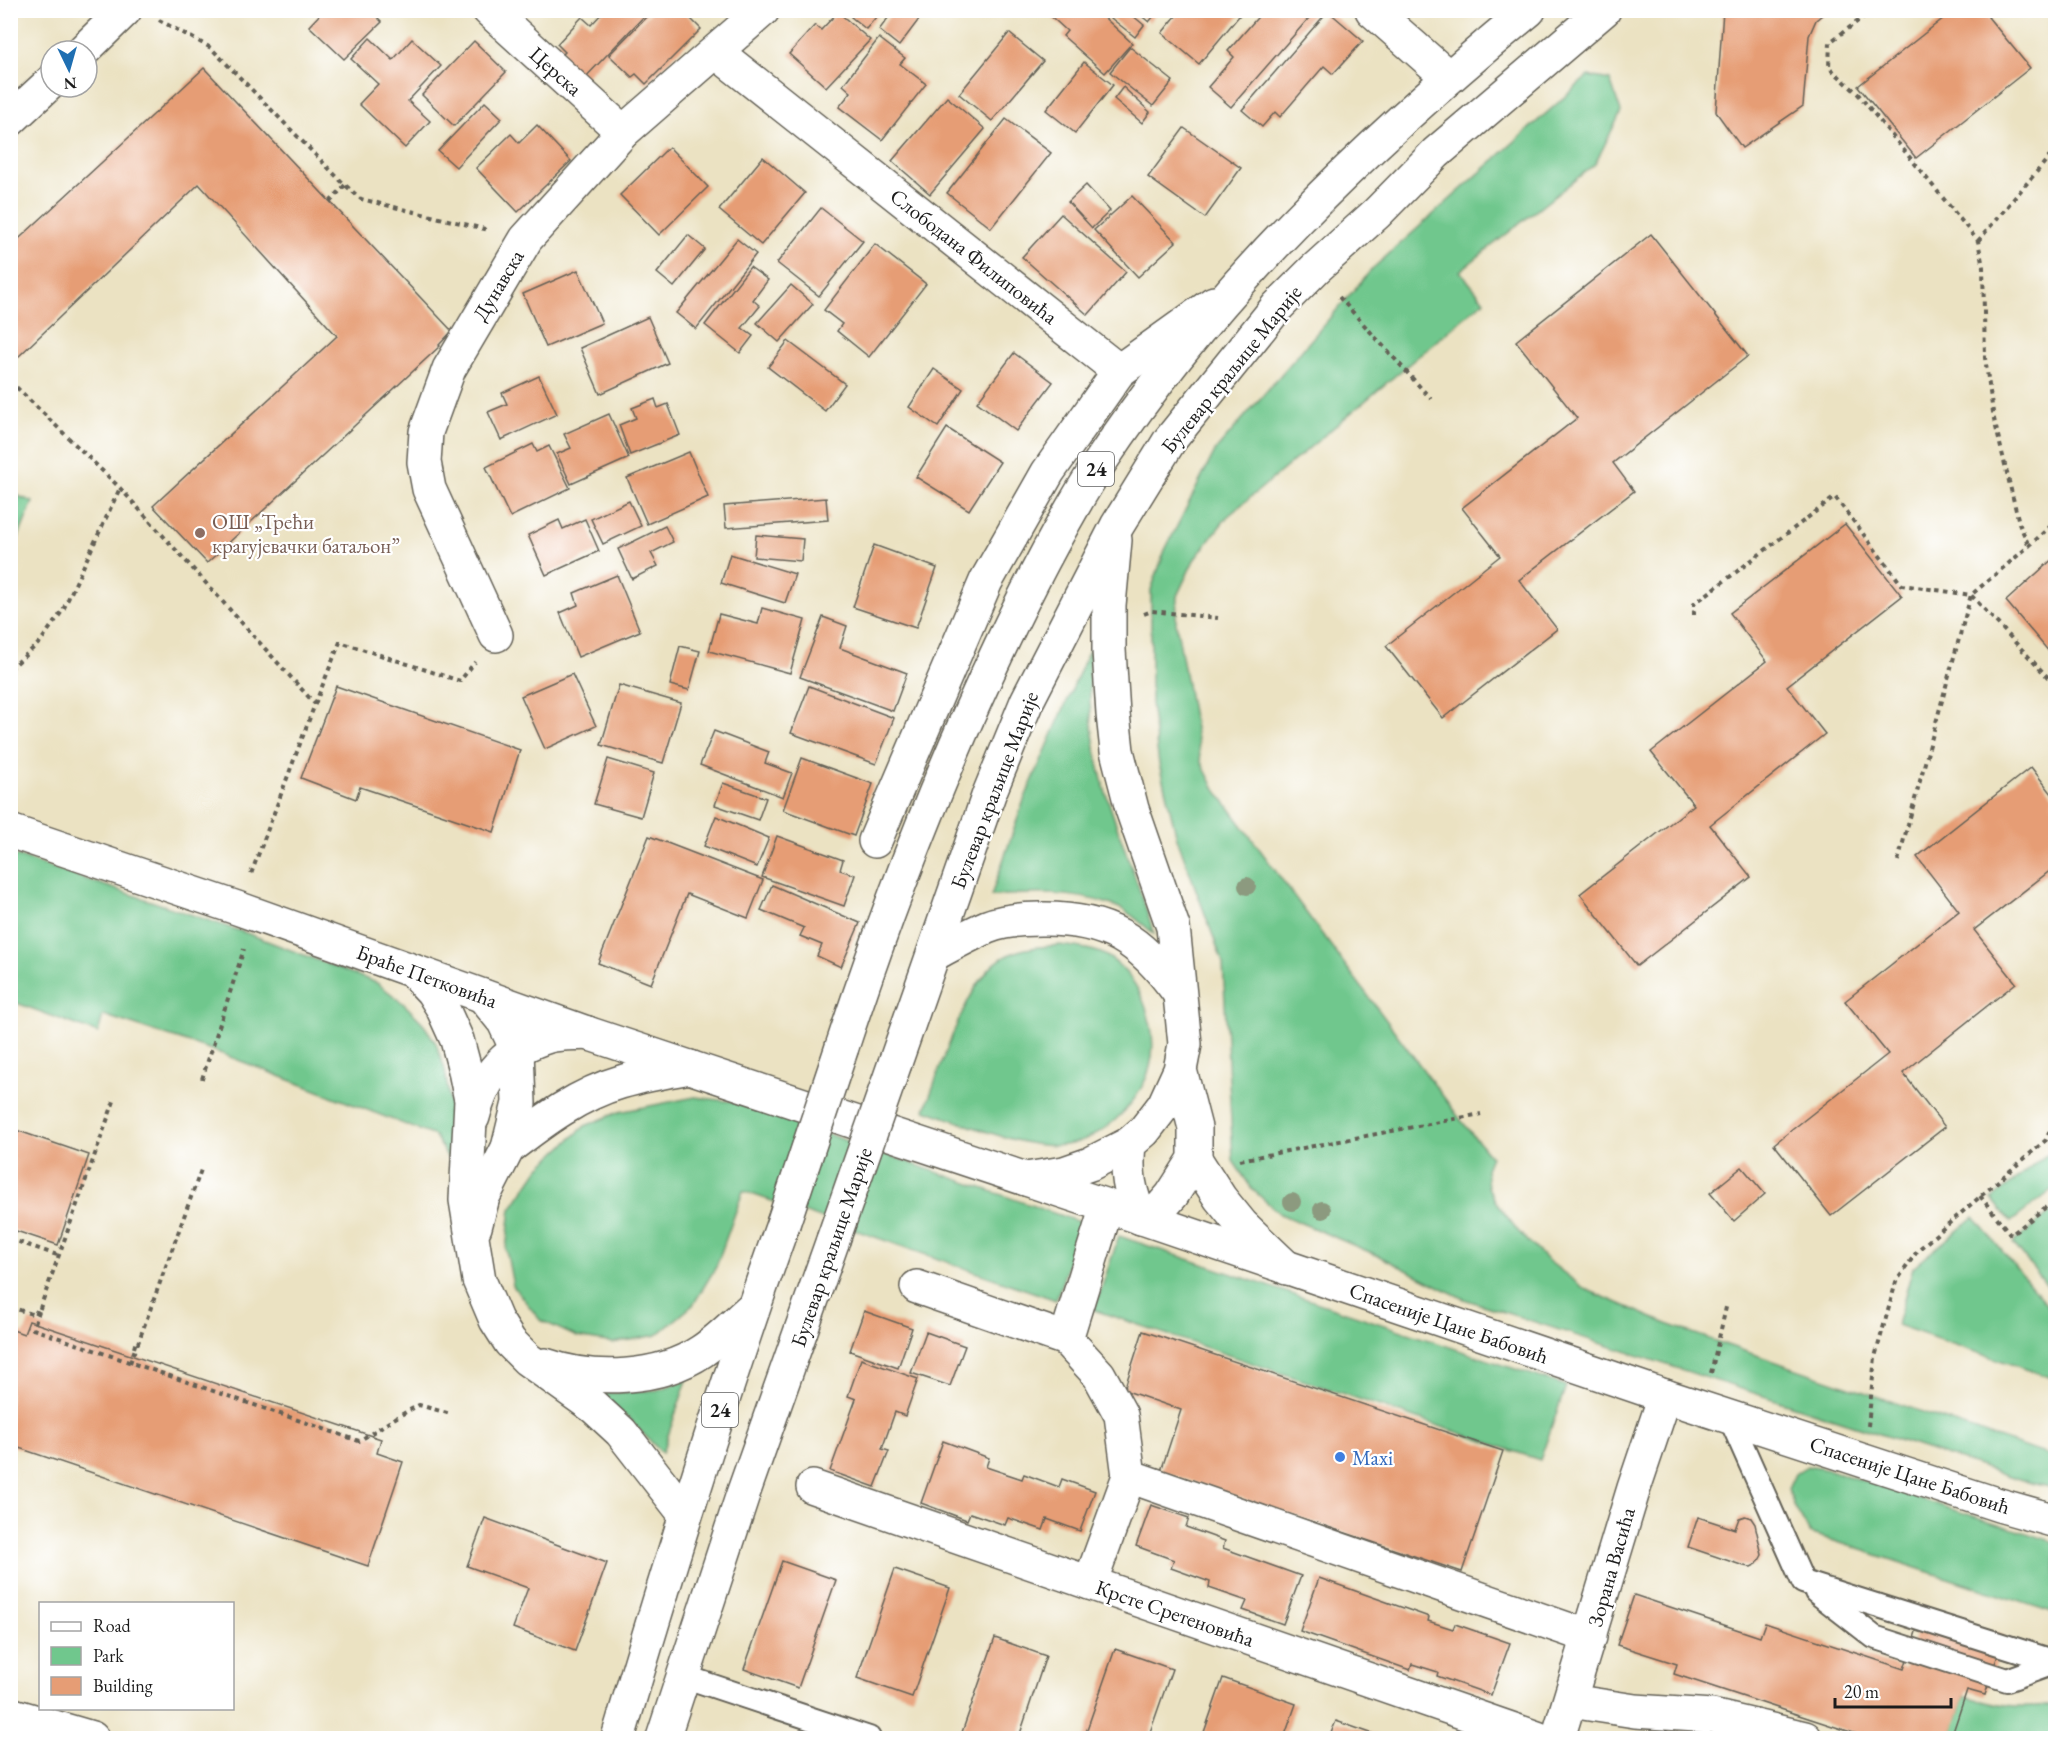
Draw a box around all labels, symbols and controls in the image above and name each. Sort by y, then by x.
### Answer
north arrow [39,39,99,99]
street label: Церска [524,40,588,102]
text: N [63,72,78,94]
street label: Слободана Филиповића [885,182,1064,330]
street label: Дунавска [466,244,530,326]
street label: Булевар краљице Марије [1155,279,1307,459]
road number: 24 [1078,452,1114,486]
place label: ОШ „Трећи крагујевачки батаљон” [212,508,400,559]
marker: ОШ „Трећи крагујевачки батаљон” [193,526,207,540]
street label: Булевар краљице Марије [944,687,1044,893]
street label: Браће Петковића [353,938,502,1014]
street label: Булевар краљице Марије [784,1144,878,1350]
street label: Спасеније Цане Бабовић [1346,1276,1552,1370]
road number: 24 [702,1393,738,1427]
street label: Спасеније Цане Бабовић [1806,1430,2014,1520]
place label: Maxi [1352,1444,1393,1471]
marker: Maxi [1333,1450,1347,1464]
street label: Зорана Васића [1581,1504,1641,1630]
street label: Крсте Сретеновића [1092,1573,1258,1653]
legend [39,1602,234,1710]
text: Road [93,1614,132,1637]
text: Park [93,1644,124,1667]
scale bar [1835,1671,1950,1709]
text: Building [93,1674,153,1697]
text: 20 m [1844,1680,1879,1703]

